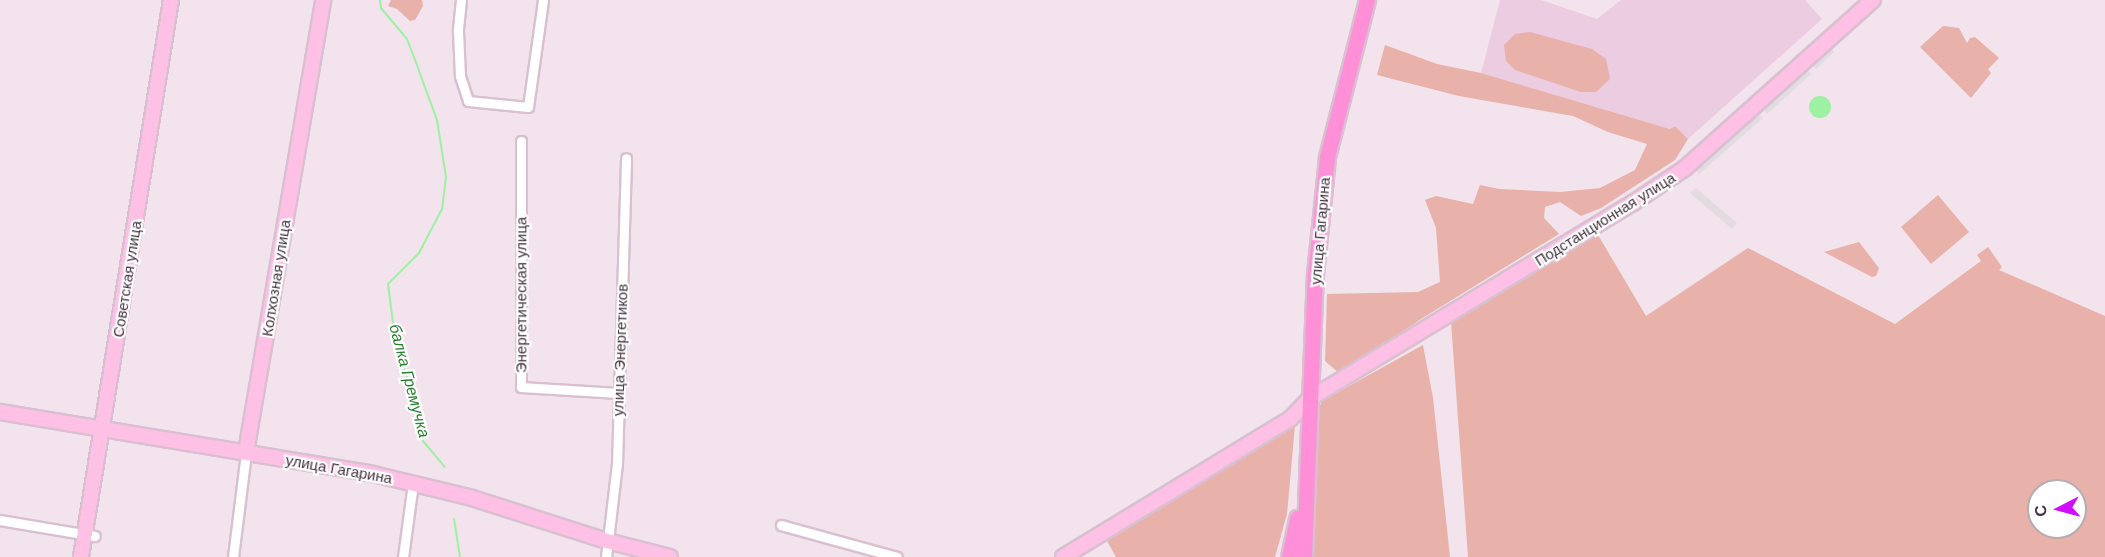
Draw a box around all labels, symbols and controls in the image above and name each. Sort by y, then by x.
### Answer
street label: Подстанционная улица [1531,168,1679,270]
street label: улица Гагарина [1306,176,1334,286]
street label: Энергетическая улица [512,217,530,373]
street label: Колхозная улица [258,218,294,338]
street label: Советская улица [109,219,145,339]
street label: улица Энергетиков [609,284,631,416]
water label: балка Гремучка [385,322,433,440]
street label: улица Гагарина [284,451,394,487]
north arrow [2027,479,2087,539]
text: С [2032,504,2050,517]

